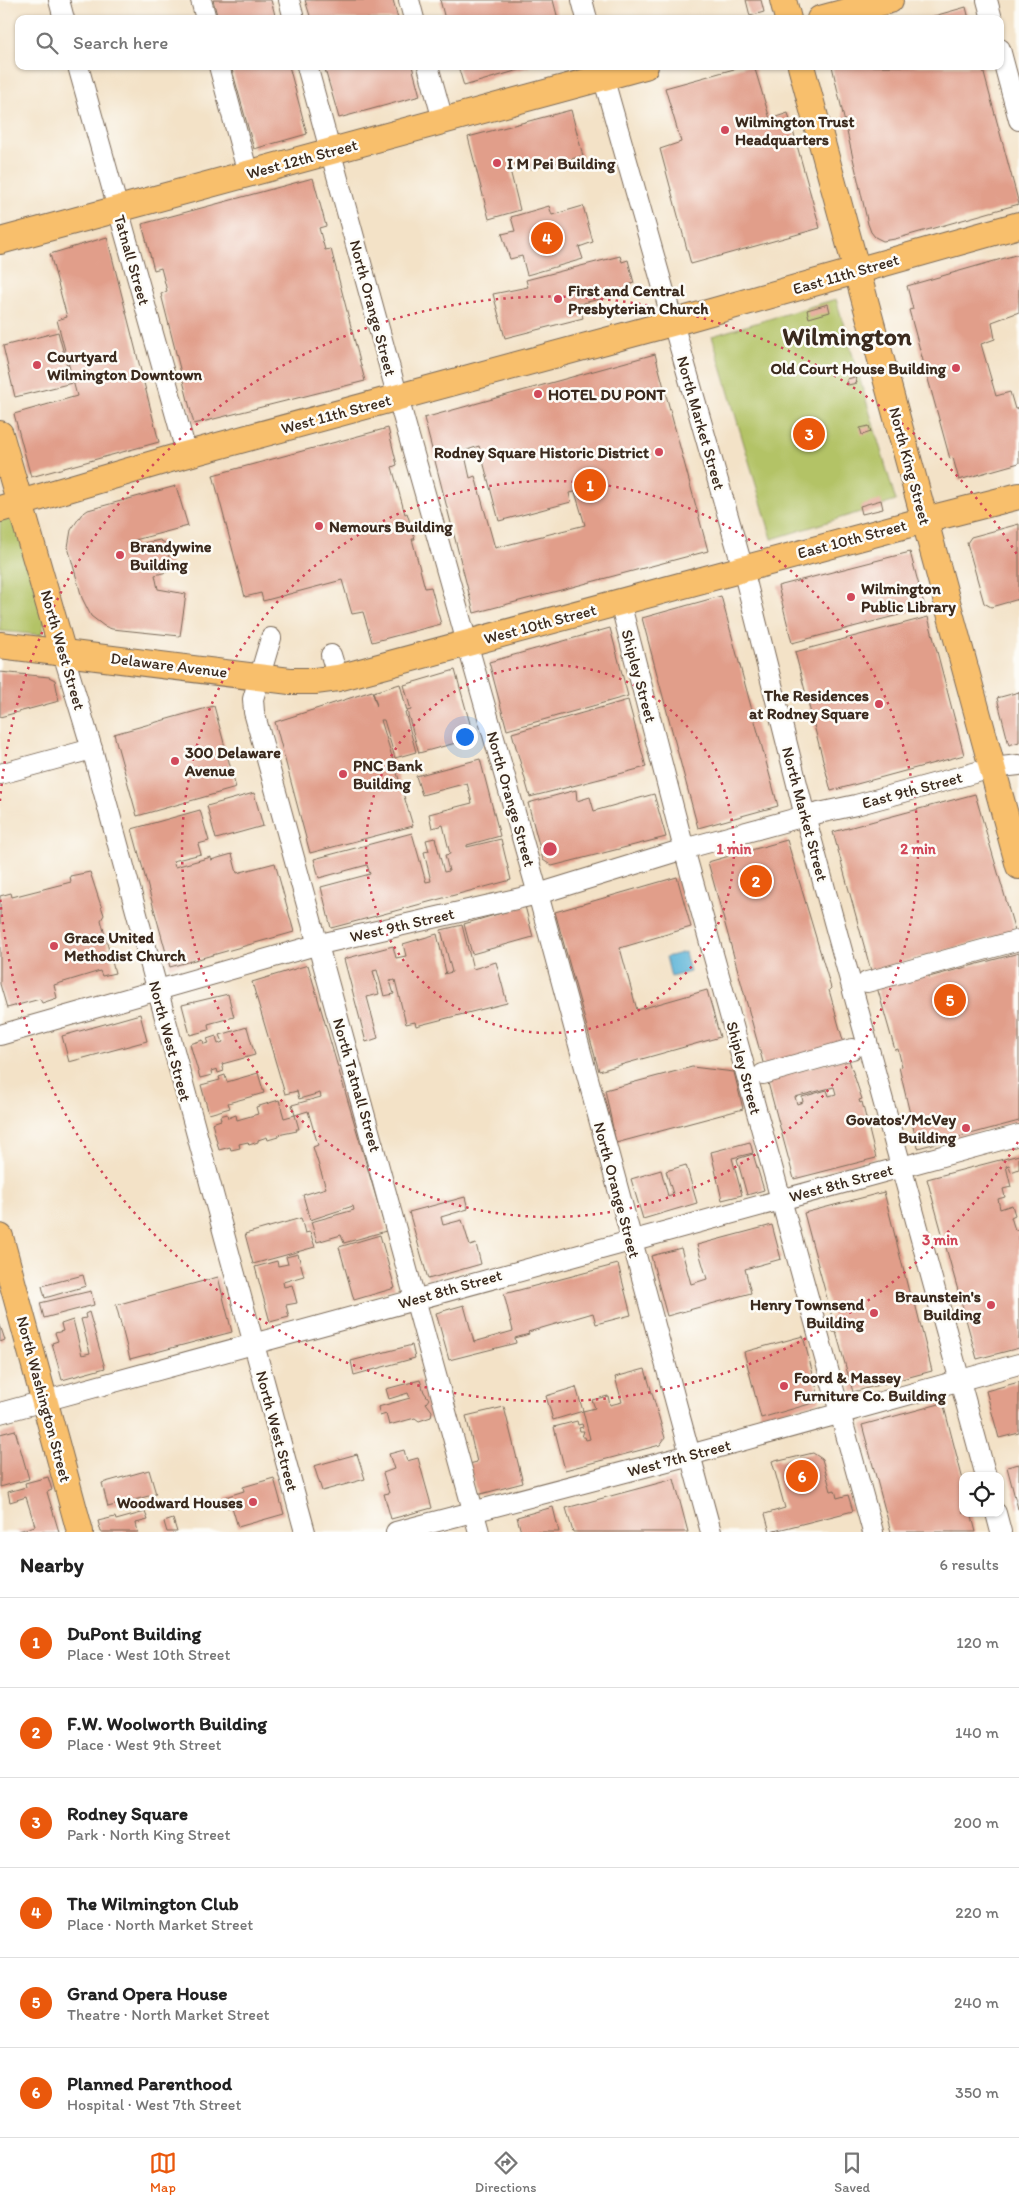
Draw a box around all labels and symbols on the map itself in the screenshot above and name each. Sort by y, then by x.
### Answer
place label: Wilmington Trust Headquarters [735,112,855,150]
marker: Wilmington Trust Headquarters [719,124,731,136]
street label: West 12th Street [244,135,360,183]
place label: I M Pei Building [507,154,616,174]
marker: I M Pei Building [491,157,503,169]
street label: Tatnall Street [110,213,154,307]
pin: 4 [531,219,563,257]
street label: North Orange Street [346,238,400,378]
street label: East 11th Street [791,250,901,298]
place label: First and Central Presbyterian Church [568,281,709,319]
marker: First and Central Presbyterian Church [552,293,564,305]
district label: Wilmington [782,320,912,352]
place label: Courtyard Wilmington Downtown [47,347,203,385]
street label: North Market Street [673,354,729,492]
marker: Courtyard Wilmington Downtown [31,359,43,371]
place label: Old Court House Building [770,359,947,379]
marker: Old Court House Building [950,362,962,374]
place label: HOTEL DU PONT [548,385,667,404]
marker: HOTEL DU PONT [532,388,544,400]
street label: West 11th Street [279,390,393,438]
street label: North King Street [885,405,935,527]
pin: 3 [793,415,825,453]
place label: Rodney Square Historic District [434,443,649,463]
marker: Rodney Square Historic District [653,446,665,458]
pin: 1 [574,466,606,504]
street label: East 10th Street [795,515,909,563]
place label: Nemours Building [329,517,453,537]
marker: Nemours Building [313,520,325,532]
place label: Brandywine Building [130,537,212,575]
marker: Brandywine Building [114,549,126,561]
place label: Wilmington Public Library [861,579,956,617]
street label: North West Street [37,588,89,712]
marker: Wilmington Public Library [845,591,857,603]
street label: West 10th Street [482,600,598,648]
street label: Shipley Street [617,627,661,725]
street label: Delaware Avenue [110,648,228,682]
place label: The Residences at Rodney Square [749,686,869,724]
marker: The Residences at Rodney Square [873,698,885,710]
your location [452,724,478,750]
street label: North Orange Street [483,729,539,869]
place label: 300 Delaware Avenue [184,743,281,780]
street label: North Market Street [778,745,832,883]
marker: 300 Delaware Avenue [169,755,181,767]
place label: PNC Bank Building [353,756,424,794]
street label: East 9th Street [860,767,964,813]
marker: PNC Bank Building [337,768,349,780]
centre of rings [541,840,559,858]
text: 1 min [717,840,752,858]
text: 2 min [900,840,937,858]
pin: 2 [740,862,772,900]
street label: West 9th Street [348,904,456,946]
place label: Grace United Methodist Church [64,928,186,965]
marker: Grace United Methodist Church [48,940,60,952]
street label: North West Street [145,979,195,1103]
pin: 5 [934,981,966,1019]
street label: North Tatnall Street [329,1016,385,1154]
street label: Shipley Street [722,1019,766,1117]
place label: Govatos'/McVey Building [846,1110,957,1148]
street label: North Orange Street [590,1120,644,1260]
marker: Govatos'/McVey Building [960,1122,972,1134]
street label: West 8th Street [787,1160,895,1206]
text: 3 min [922,1231,959,1249]
street label: West 8th Street [396,1265,504,1313]
place label: Braunstein's Building [895,1287,982,1325]
place label: Henry Townsend Building [750,1295,865,1333]
marker: Braunstein's Building [985,1299,997,1311]
marker: Henry Townsend Building [868,1307,880,1319]
street label: North Washington Street [13,1314,75,1484]
place label: Foord & Massey Furniture Co. Building [794,1368,947,1406]
street label: North West Street [252,1369,302,1493]
marker: Foord & Massey Furniture Co. Building [778,1380,790,1392]
street label: West 7th Street [625,1435,733,1481]
pin: 6 [786,1457,818,1495]
place label: Woodward Houses [117,1493,243,1512]
marker: Woodward Houses [247,1496,259,1508]

